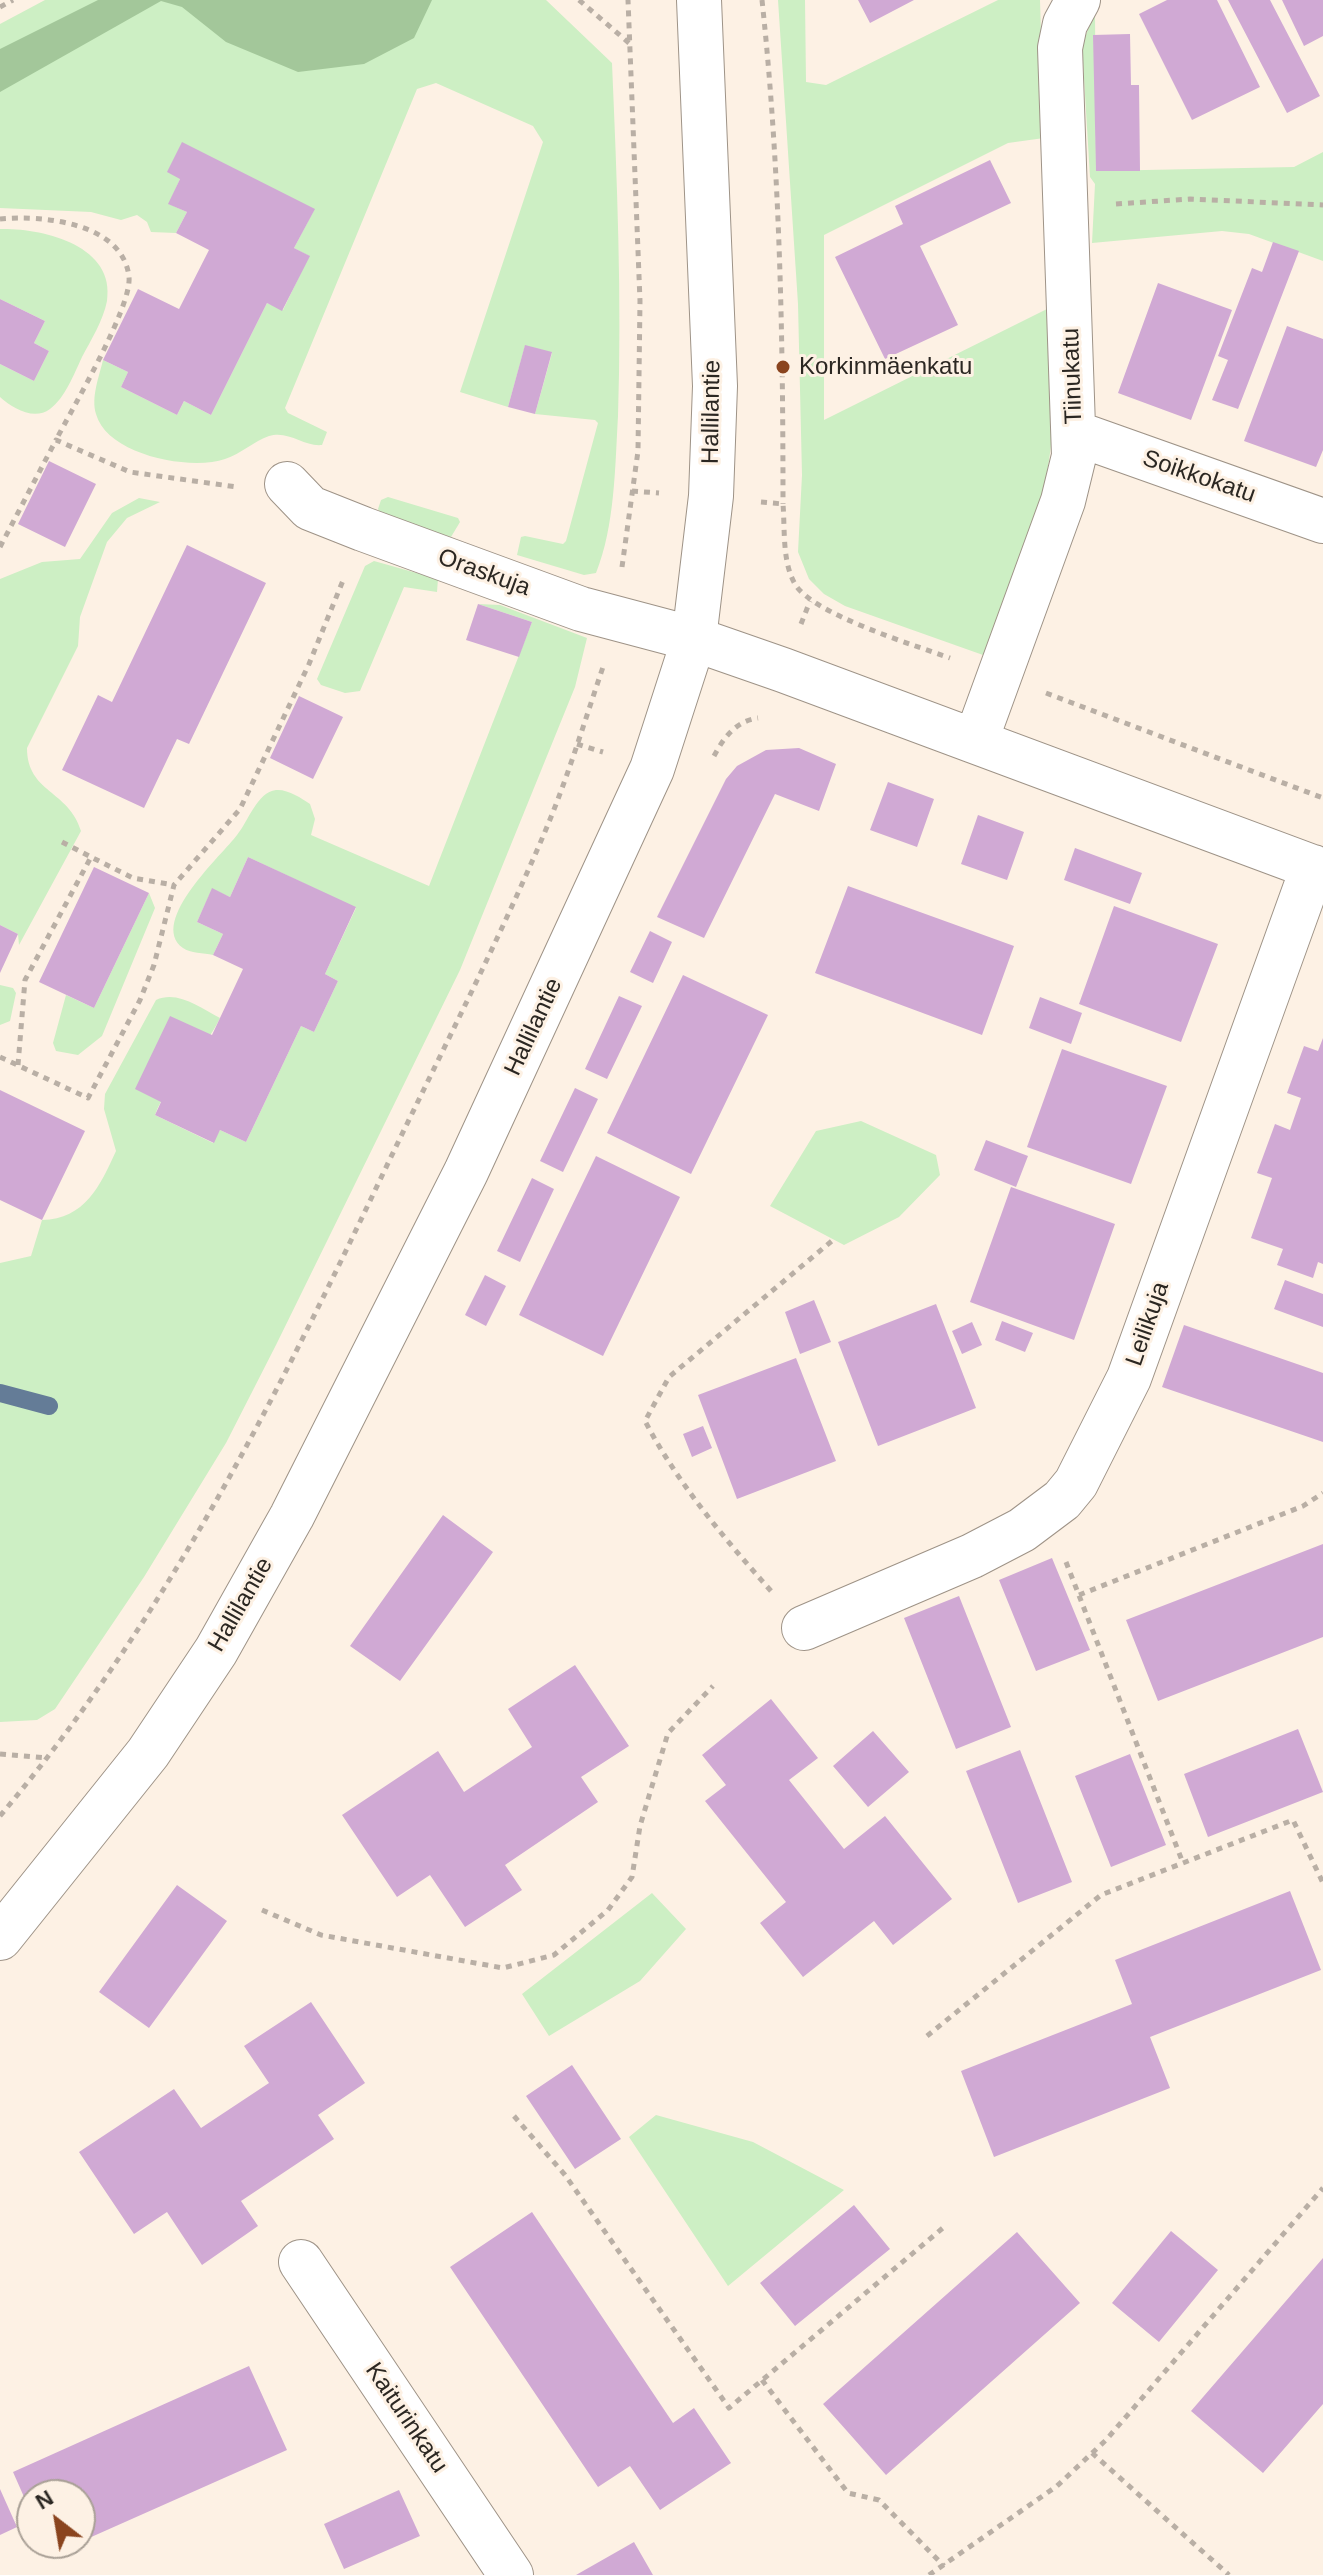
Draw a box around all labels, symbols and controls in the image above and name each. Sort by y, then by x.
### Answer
street label: Tiinukatu [1057,327,1089,425]
place label: Korkinmäenkatu [799,353,972,381]
marker: Korkinmäenkatu [774,358,792,376]
street label: Hallilantie [697,360,727,464]
street label: Soikkokatu [1139,444,1259,510]
street label: Oraskuja [434,543,534,603]
street label: Hallilantie [499,974,569,1080]
street label: Leilikuja [1120,1278,1176,1370]
street label: Hallilantie [203,1553,279,1657]
street label: Kaiturinkatu [359,2357,453,2479]
north arrow [16,2479,96,2559]
text: N [31,2485,58,2515]

